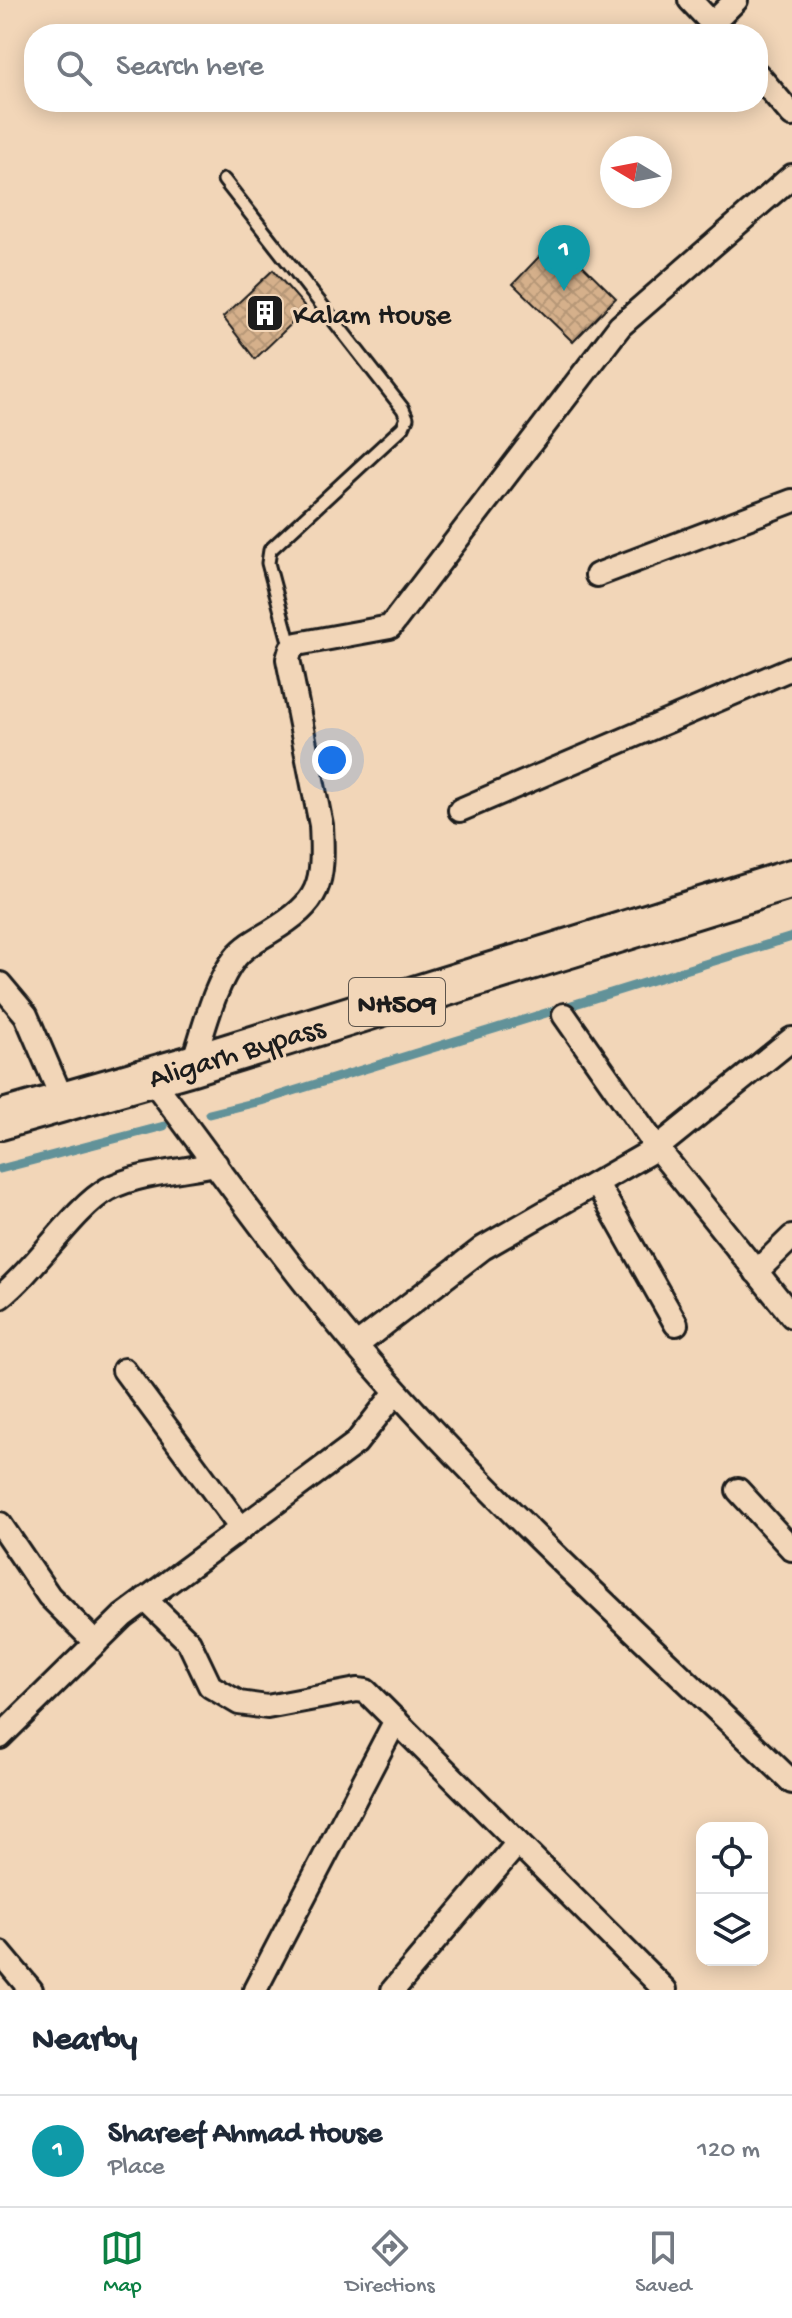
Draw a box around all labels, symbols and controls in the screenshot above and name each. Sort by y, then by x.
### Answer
search box [24,24,768,112]
icon: search [52,46,96,90]
text: Search here [116,51,264,86]
north arrow [600,136,672,208]
pin: 1 [538,225,590,291]
building icon: Kalam House [244,292,286,334]
place label: Kalam House [293,300,452,335]
your location [312,740,352,780]
road number: NH509 [349,978,445,1026]
street label: Aligarh Bypass [145,1012,330,1099]
map controls [696,1822,768,1966]
button: locate [696,1822,768,1894]
button: layers [696,1894,768,1966]
text: Nearby [32,2022,137,2062]
text: Shareef Ahmad House [108,2118,382,2153]
text: 1 [53,2136,63,2167]
text: 120 m [697,2136,760,2167]
text: Place [108,2153,165,2184]
tab: Map [100,2226,144,2300]
tab: Directions [345,2226,435,2300]
tab: Saved [635,2226,692,2300]

